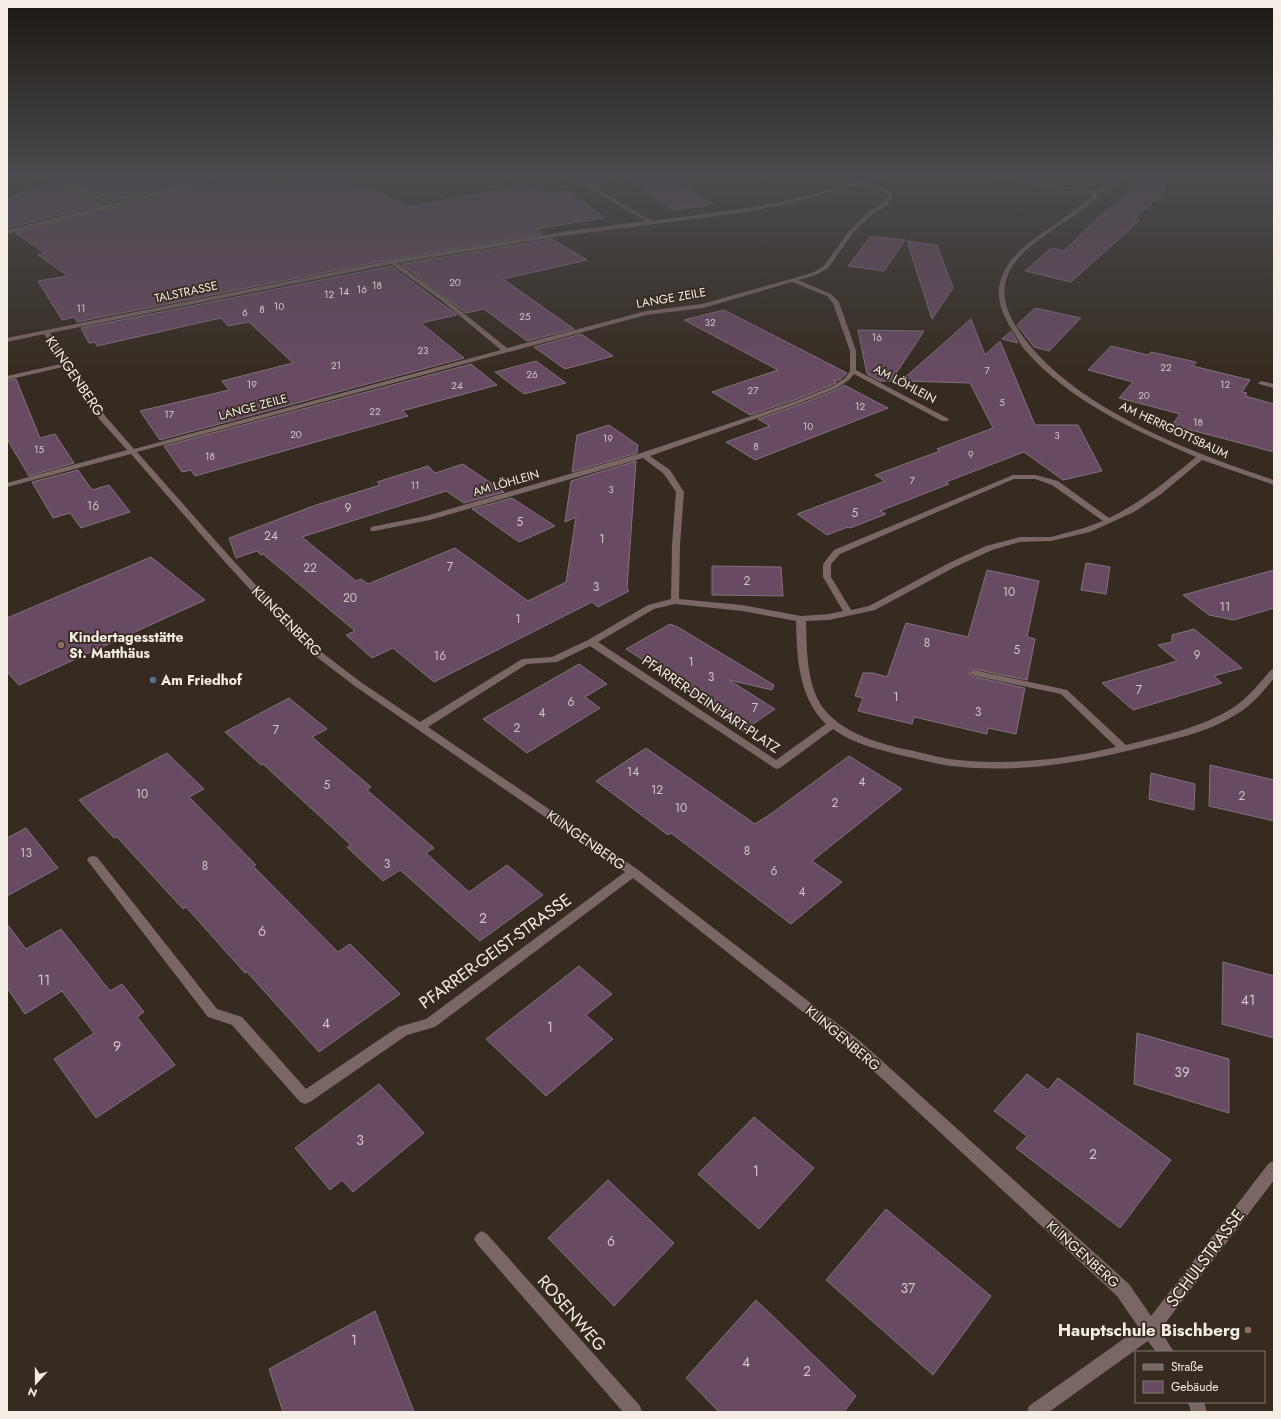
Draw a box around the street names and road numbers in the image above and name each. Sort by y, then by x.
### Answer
street label: TALSTRASSE [153,277,219,307]
street label: LANGE ZEILE [635,283,707,313]
street label: KLINGENBERG [41,332,109,420]
street label: AM LÖHLEIN [870,360,940,408]
street label: LANGE ZEILE [217,389,289,425]
street label: AM HERRGOTTSBAUM [1117,397,1232,463]
street label: AM LÖHLEIN [471,465,541,501]
street label: KLINGENBERG [247,581,327,661]
street label: PFARRER-DEINHART-PLATZ [638,650,784,758]
street label: KLINGENBERG [543,805,630,875]
street label: PFARRER-GEIST-STRASSE [414,888,576,1014]
street label: KLINGENBERG [801,1001,885,1075]
street label: SCHULSTRASSE [1160,1204,1250,1312]
street label: KLINGENBERG [1042,1216,1124,1292]
street label: ROSENWEG [532,1270,612,1356]

